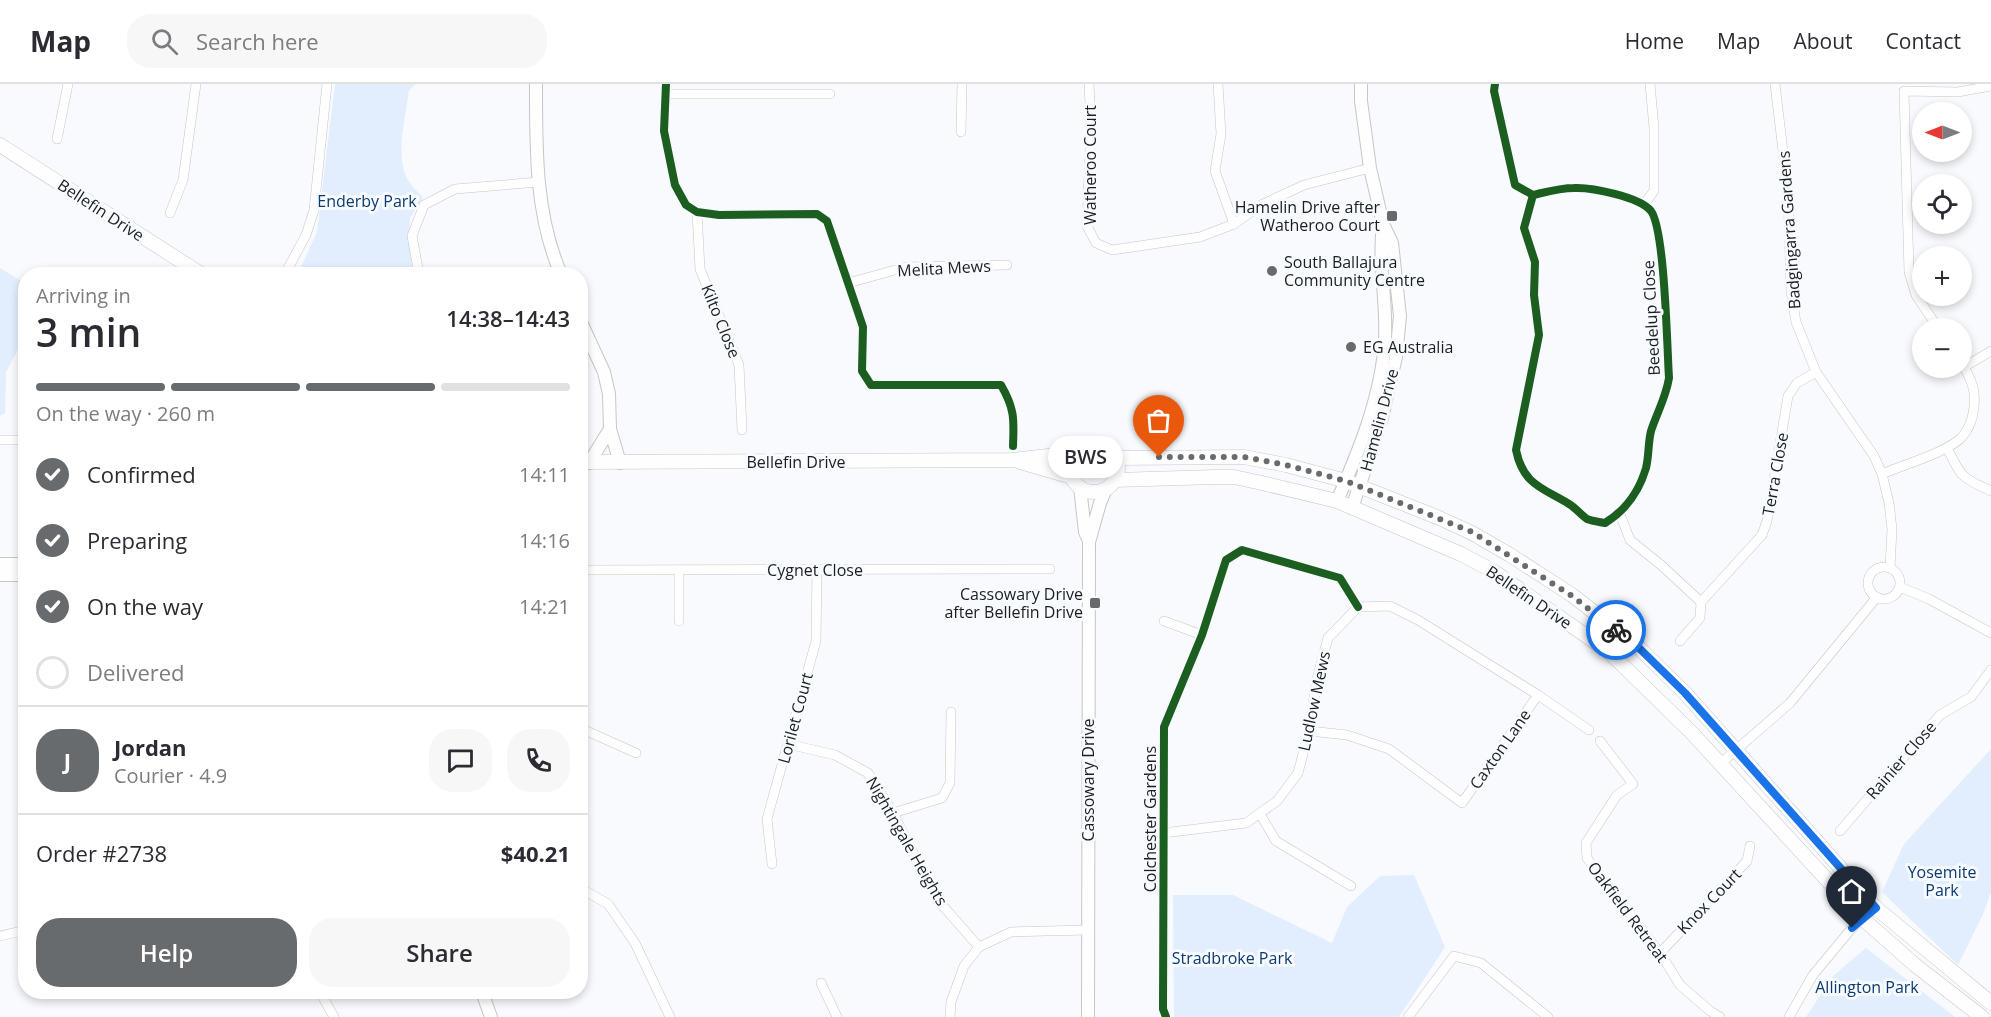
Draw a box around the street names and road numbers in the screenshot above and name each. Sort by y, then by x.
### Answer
street label: Watheroo Court [1079,105,1101,225]
street label: Badgingarra Gardens [1772,150,1806,310]
street label: Bellefin Drive [54,174,148,246]
street label: Melita Mews [897,255,991,281]
street label: Beedelup Close [1637,260,1665,376]
street label: Kilto Close [696,281,746,361]
street label: Hamelin Drive [1355,366,1403,474]
street label: Terra Close [1757,431,1793,517]
street label: Bellefin Drive [747,451,845,473]
street label: Cygnet Close [767,559,863,581]
street label: Bellefin Drive [1482,560,1576,634]
street label: Ludlow Mews [1293,649,1335,753]
street label: Lorilet Court [772,670,818,766]
street label: Caxton Lane [1464,705,1536,793]
street label: Rainier Close [1861,716,1941,804]
street label: Cassowary Drive [1077,718,1099,842]
street label: Colchester Gardens [1139,746,1161,892]
street label: Nightingale Heights [861,772,953,910]
street label: Oakfield Retreat [1583,857,1673,967]
street label: Knox Court [1672,863,1746,939]

